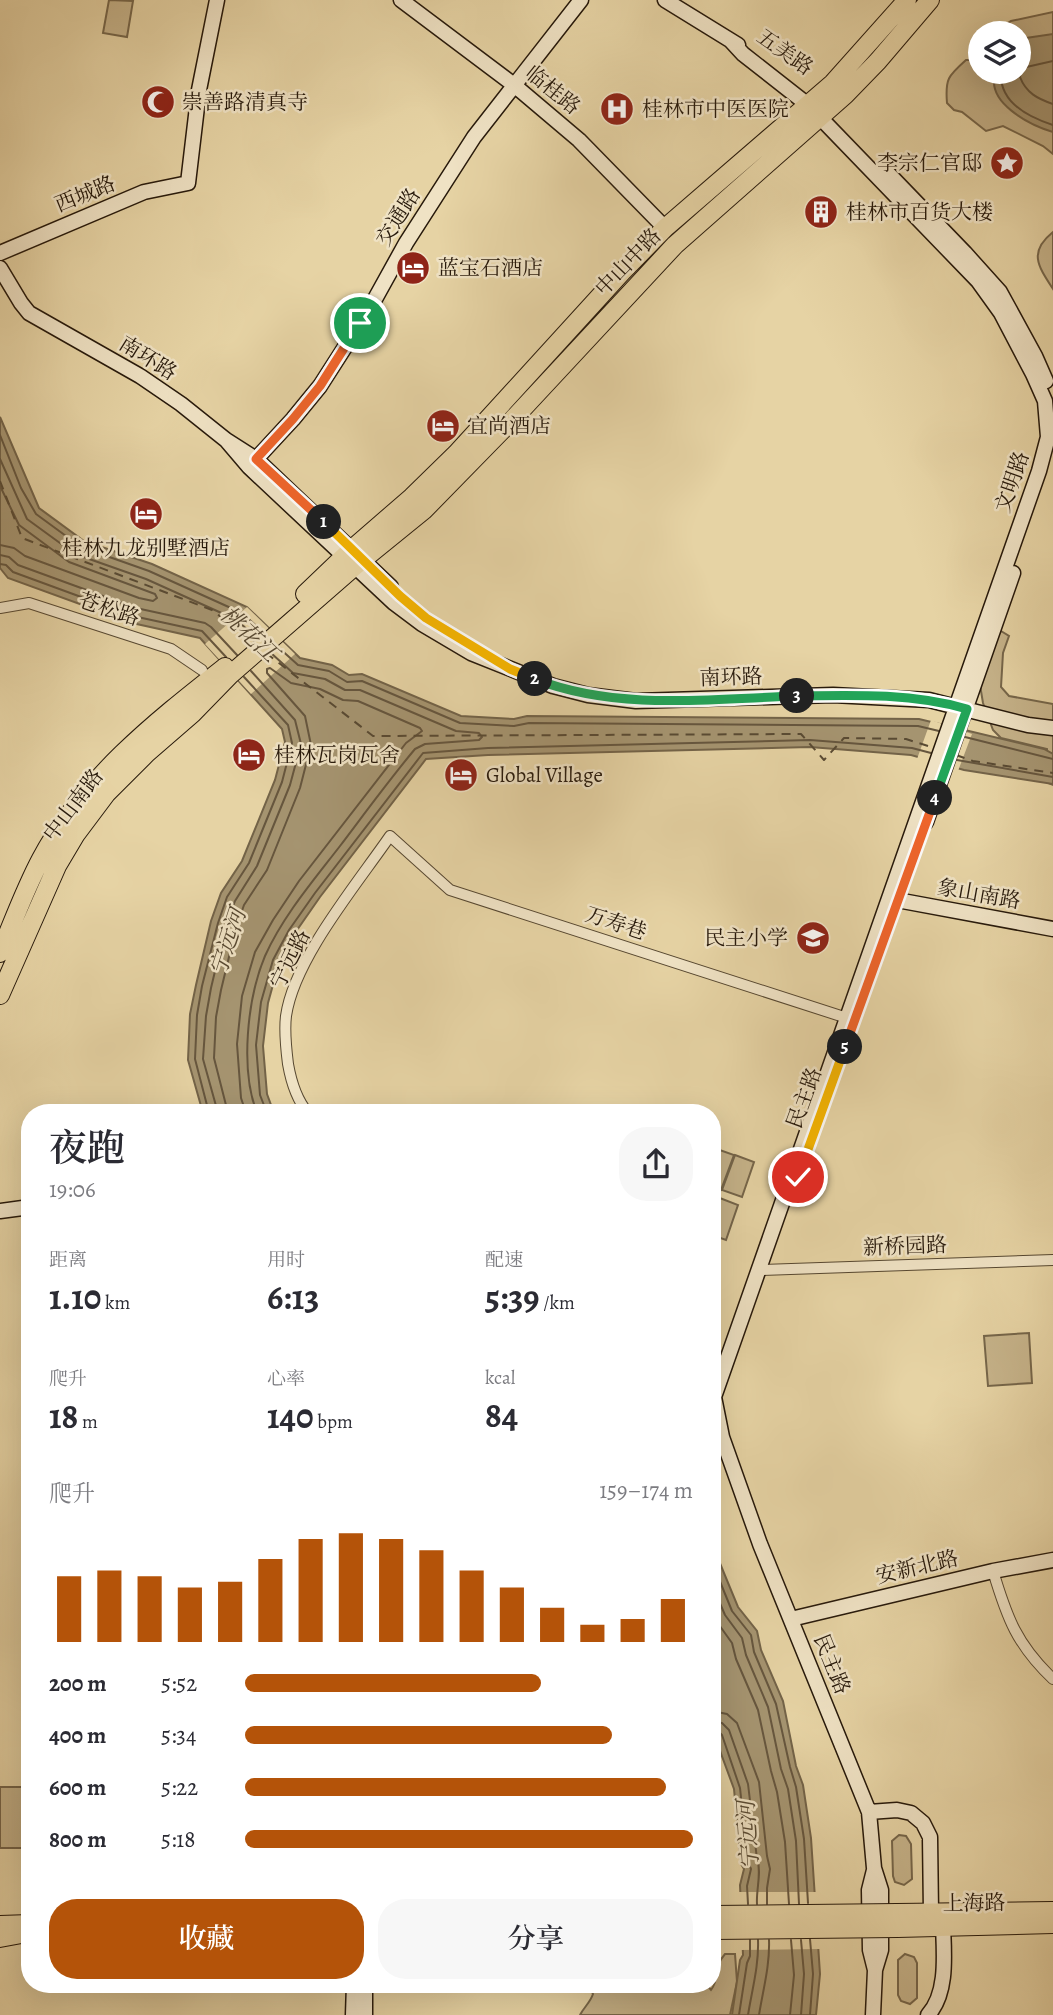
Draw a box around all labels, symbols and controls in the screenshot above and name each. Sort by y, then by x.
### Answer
map controls [968,21,1031,84]
button: layers [968,21,1031,84]
street label: 五美路 [751,22,819,82]
street label: 临桂路 [520,59,586,121]
mosque icon: 崇善路清真寺 [139,83,177,121]
place label: 崇善路清真寺 [182,88,308,116]
hospital icon: 桂林市中医医院 [598,90,636,128]
place label: 桂林市中医医院 [642,95,789,123]
place icon: 李宗仁官邸 [988,144,1026,182]
place label: 李宗仁官邸 [877,149,982,177]
street label: 西城路 [51,169,119,219]
street label: 交通路 [369,183,427,251]
building icon: 桂林市百货大楼 [802,193,840,231]
place label: 桂林市百货大楼 [846,198,993,226]
street label: 中山中路 [589,222,667,302]
hotel icon: 蓝宝石酒店 [394,249,432,287]
place label: 蓝宝石酒店 [438,254,543,282]
pin [330,293,390,353]
icon: arrive [341,304,379,342]
street label: 南环路 [114,329,182,387]
hotel icon: 宜尚酒店 [424,407,462,445]
place label: 宜尚酒店 [467,412,551,440]
street label: 文明路 [989,448,1035,516]
hotel icon: 桂林九龙别墅酒店 [127,495,165,533]
pin: 1 [306,504,342,540]
text: 1 [320,508,327,534]
place label: 桂林九龙别墅酒店 [62,534,230,562]
street label: 苍松路 [75,586,143,632]
water label: 桃花江 [213,599,287,671]
pin: 2 [518,662,552,696]
street label: 南环路 [699,662,763,692]
text: 2 [530,665,539,691]
pin: 3 [780,678,814,714]
text: 3 [792,682,801,708]
hotel icon: 桂林瓦岗瓦舍 [230,736,268,774]
place label: 桂林瓦岗瓦舍 [274,741,400,769]
hotel icon: Global Village [442,756,480,794]
place label: Global Village [486,761,603,789]
street label: 中山南路 [37,763,109,847]
pin: 4 [918,780,953,816]
text: 4 [930,784,939,810]
street label: 象山南路 [935,873,1023,915]
street label: 万寿巷 [582,900,650,946]
water label: 宁远河 [203,901,255,980]
school or university icon: 民主小学 [794,919,832,957]
place label: 民主小学 [704,924,788,952]
street label: 宁远路 [264,925,316,993]
pin: 5 [828,1030,862,1064]
text: 5 [840,1033,849,1059]
street label: 民主路 [780,1064,828,1132]
text: 夜跑 [49,1122,125,1174]
button: share [619,1127,693,1201]
pin [768,1147,828,1207]
icon: check [779,1158,817,1196]
text: 19:06 [49,1174,96,1205]
street label: 新桥园路 [863,1231,947,1261]
text: 距离 [49,1247,87,1273]
text: 用时 [267,1247,305,1273]
text: 配速 [485,1247,523,1273]
text: 1.10 [49,1273,101,1321]
text: 6:13 [267,1273,319,1321]
text: 5:39 [485,1273,540,1321]
text: km [101,1290,130,1316]
text: /km [540,1290,575,1316]
text: kcal [485,1365,515,1391]
text: 爬升 [49,1366,87,1392]
text: 心率 [267,1366,305,1392]
text: 84 [485,1391,518,1439]
text: 18 [49,1392,78,1440]
text: 140 [267,1392,314,1440]
text: m [78,1409,98,1435]
text: bpm [314,1409,353,1435]
text: 159–174 m [599,1475,693,1506]
text: 爬升 [49,1478,95,1509]
street label: 安新北路 [873,1544,961,1590]
street label: 民主路 [807,1630,857,1698]
text: 200 m [49,1668,107,1699]
text: 5:52 [161,1668,197,1699]
text: 400 m [49,1720,106,1751]
text: 5:34 [161,1720,196,1751]
text: 600 m [49,1772,106,1803]
text: 5:22 [161,1772,198,1803]
water label: 宁远河 [730,1796,766,1870]
text: 800 m [49,1824,106,1855]
text: 5:18 [161,1824,195,1855]
street label: 上海路 [942,1888,1006,1918]
button: 收藏 [49,1899,364,1979]
button: 分享 [378,1899,693,1979]

